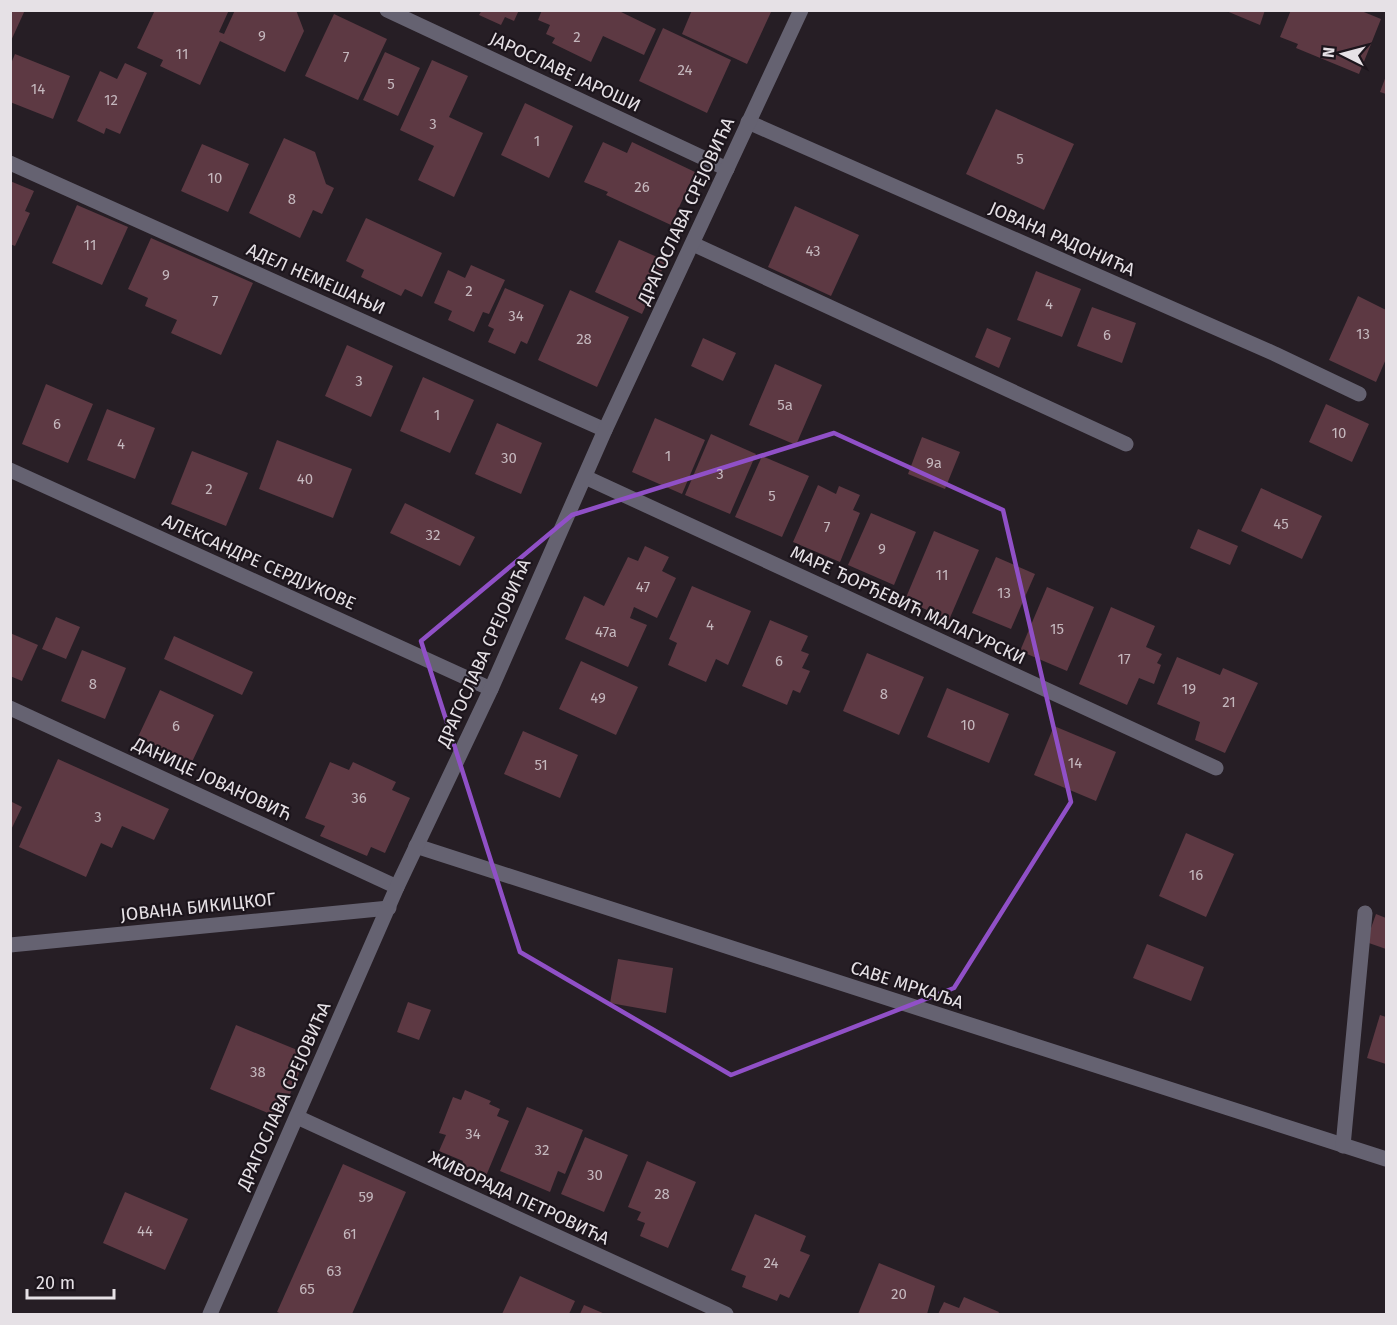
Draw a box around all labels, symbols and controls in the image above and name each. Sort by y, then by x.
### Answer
north arrow [1313,24,1373,84]
house number: 9 [258,27,266,45]
street label: ЈАРОСЛАВЕ ЈАРОШИ [486,27,644,117]
house number: 2 [573,28,581,46]
house number: 11 [176,45,188,63]
text: N [1319,46,1339,59]
house number: 7 [343,48,350,66]
house number: 24 [677,61,693,79]
house number: 5 [387,75,395,93]
house number: 14 [31,80,45,98]
house number: 12 [104,91,118,109]
street label: ДРАГОСЛАВА СРЕЈОВИЋА [633,113,739,309]
house number: 3 [429,115,437,133]
house number: 1 [534,132,540,150]
house number: 5 [1016,150,1024,168]
house number: 10 [208,169,222,187]
house number: 26 [634,178,650,196]
house number: 8 [288,190,296,208]
street label: ЈОВАНА РАДОНИЋА [986,197,1139,281]
house number: 11 [84,236,96,254]
street label: АДЕЛ НЕМЕШАЊИ [243,239,389,319]
house number: 43 [805,242,821,260]
house number: 9 [162,266,170,284]
house number: 2 [465,282,473,300]
house number: 7 [212,292,219,310]
house number: 4 [1045,295,1053,313]
house number: 34 [508,307,524,325]
house number: 13 [1356,325,1370,343]
house number: 6 [1103,326,1111,344]
house number: 28 [576,330,592,348]
house number: 3 [355,372,363,390]
house number: 5a [777,396,793,414]
house number: 1 [434,406,440,424]
house number: 6 [53,415,61,433]
house number: 10 [1332,424,1346,442]
house number: 4 [117,435,125,453]
house number: 1 [665,447,671,465]
house number: 30 [501,449,517,467]
house number: 9a [926,454,942,472]
house number: 3 [716,465,724,483]
house number: 40 [297,470,313,488]
house number: 2 [205,480,213,498]
house number: 5 [768,487,776,505]
street label: АЛЕКСАНДРЕ СЕРДЈУКОВЕ [159,509,359,615]
house number: 45 [1273,515,1289,533]
house number: 7 [824,518,831,536]
house number: 32 [426,526,440,544]
house number: 9 [878,540,886,558]
street label: МАРЕ ЂОРЂЕВИЋ МАЛАГУРСКИ [787,541,1029,669]
street label: ДРАГОСЛАВА СРЕЈОВИЋА [432,555,536,752]
house number: 11 [936,566,948,584]
house number: 47 [636,578,650,596]
house number: 13 [997,584,1011,602]
house number: 4 [706,616,714,634]
house number: 15 [1050,620,1064,638]
house number: 47a [595,623,617,641]
house number: 17 [1117,650,1131,668]
house number: 6 [775,652,783,670]
house number: 8 [89,675,97,693]
house number: 19 [1182,680,1196,698]
house number: 8 [880,685,888,703]
house number: 49 [590,689,606,707]
house number: 21 [1222,693,1236,711]
house number: 10 [961,716,975,734]
house number: 6 [172,717,180,735]
street label: ДАНИЦЕ ЈОВАНОВИЋ [128,732,295,825]
house number: 14 [1068,754,1082,772]
house number: 51 [534,756,548,774]
house number: 36 [351,789,367,807]
house number: 3 [94,808,102,826]
house number: 16 [1189,866,1203,884]
street label: ЈОВАНА БИКИЦКОГ [119,888,277,926]
street label: САВЕ МРКАЉА [848,956,967,1014]
street label: ДРАГОСЛАВА СРЕЈОВИЋА [232,998,336,1195]
house number: 38 [250,1063,266,1081]
house number: 34 [465,1125,481,1143]
house number: 32 [535,1141,549,1159]
street label: ЖИВОРАДА ПЕТРОВИЋА [425,1146,613,1250]
house number: 30 [587,1166,603,1184]
house number: 28 [654,1185,670,1203]
house number: 59 [358,1188,374,1206]
house number: 44 [137,1222,153,1240]
house number: 61 [343,1225,357,1243]
house number: 24 [763,1254,779,1272]
scale bar [27,1262,114,1300]
house number: 63 [326,1262,342,1280]
text: 20 m [36,1272,75,1294]
house number: 65 [299,1280,315,1298]
house number: 20 [891,1285,907,1303]

